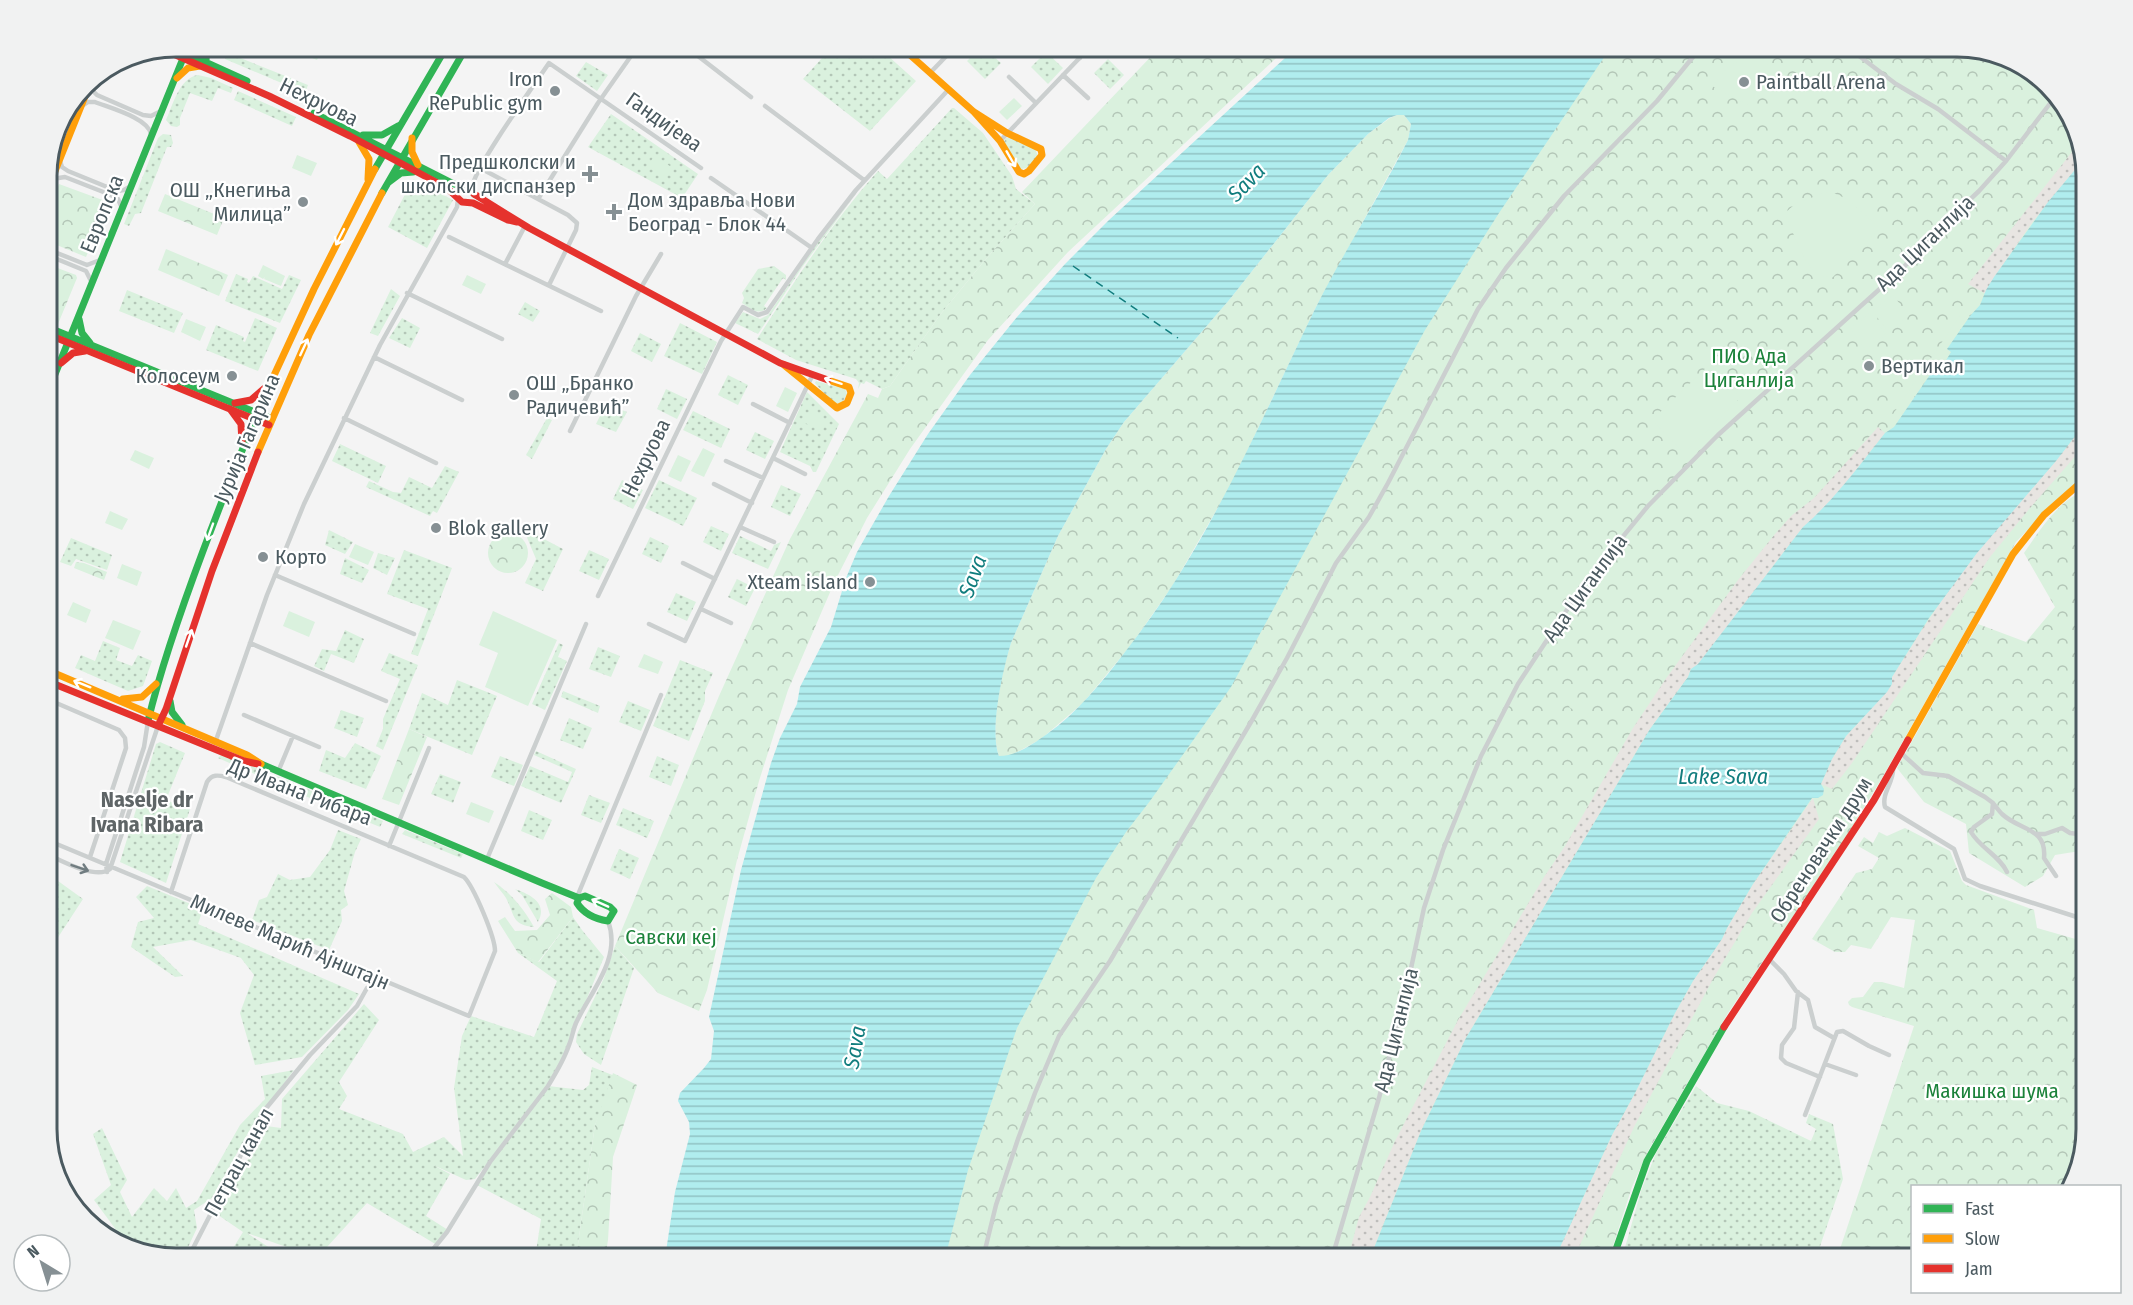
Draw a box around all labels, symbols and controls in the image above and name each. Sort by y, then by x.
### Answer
place label: Iron RePublic gym [429,66,543,116]
place label: Paintball Arena [1756,69,1886,95]
street label: Нехруова [275,72,363,132]
marker: Paintball Arena [1737,75,1751,89]
marker: Iron RePublic gym [548,84,562,98]
street label: Гандијева [621,86,707,158]
place label: Предшколски и школски диспанзер [400,149,576,199]
one-way arrow [1005,150,1017,167]
water label: Sava [1221,157,1271,208]
marker: Предшколски и школски диспанзер [581,165,599,183]
street label: Европска [75,171,129,257]
place label: ОШ „Кнегиња Милица” [170,177,291,227]
place label: Дом здравља Нови Београд - Блок 44 [627,187,796,237]
street label: Ада Циганлија [1870,189,1980,297]
marker: ОШ „Кнегиња Милица” [296,195,310,209]
marker: Дом здравља Нови Београд - Блок 44 [605,203,623,221]
one-way arrow [334,227,345,245]
one-way arrow [299,338,311,356]
park label: ПИО Ада Циганлија [1704,343,1794,393]
place label: Вертикал [1881,353,1964,379]
marker: Вертикал [1862,359,1876,373]
place label: Колосеум [135,363,220,389]
marker: Колосеум [225,369,239,383]
street label: Јурија Гагарина [208,370,286,506]
place label: ОШ „Бранко Радичевић” [526,370,634,420]
one-way arrow [824,374,843,385]
marker: ОШ „Бранко Радичевић” [507,388,521,402]
street label: Нехруова [616,414,676,502]
place label: Blok gallery [448,515,549,541]
marker: Blok gallery [429,521,443,535]
one-way arrow [204,522,215,540]
street label: Ада Циганлија [1537,529,1633,647]
place label: Корто [275,544,327,570]
marker: Корто [256,550,270,564]
water label: Sava [952,551,993,602]
place label: Xteam island [748,569,858,595]
marker: Xteam island [863,575,877,589]
one-way arrow [185,629,196,648]
one-way arrow [74,678,92,689]
street label: Др Ивана Рибара [224,752,375,831]
water label: Lake Sava [1678,763,1768,790]
street label: Обреновачки друм [1764,772,1878,928]
district label: Naselje dr Ivana Ribara [91,786,204,838]
one-way arrow [70,863,89,874]
street label: Милеве Марић Ајнштајн [186,888,394,996]
one-way arrow [592,897,610,908]
park label: Савски кеј [625,924,717,950]
street label: Ада Циганлија [1368,965,1424,1095]
water label: Sava [837,1023,872,1072]
park label: Макишка шума [1925,1078,2059,1104]
street label: Петрац канал [198,1103,280,1221]
legend [1911,1185,2121,1293]
text: Fast [1965,1198,1994,1220]
text: Slow [1965,1228,2000,1250]
north arrow [12,1233,72,1293]
text: N [23,1241,43,1262]
text: Jam [1965,1258,1993,1280]

